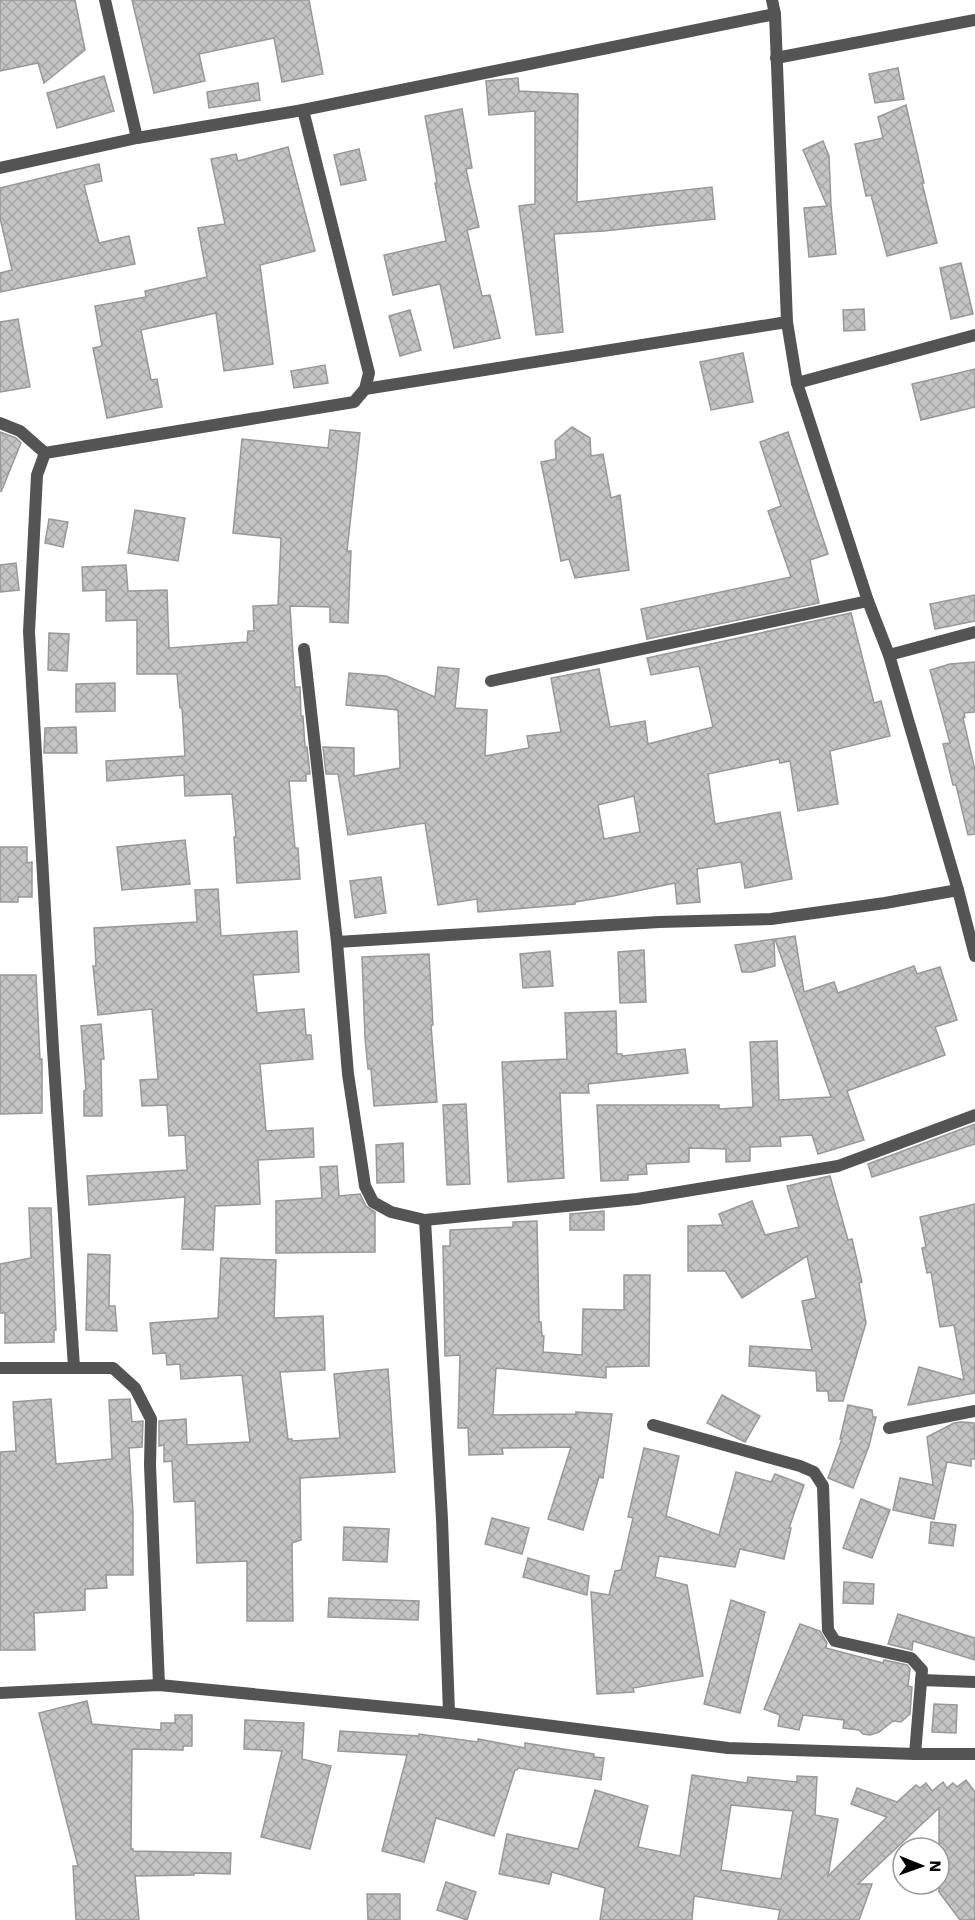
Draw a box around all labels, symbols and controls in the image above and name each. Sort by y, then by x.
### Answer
north arrow [891,1836,951,1896]
text: N [926,1860,945,1872]

